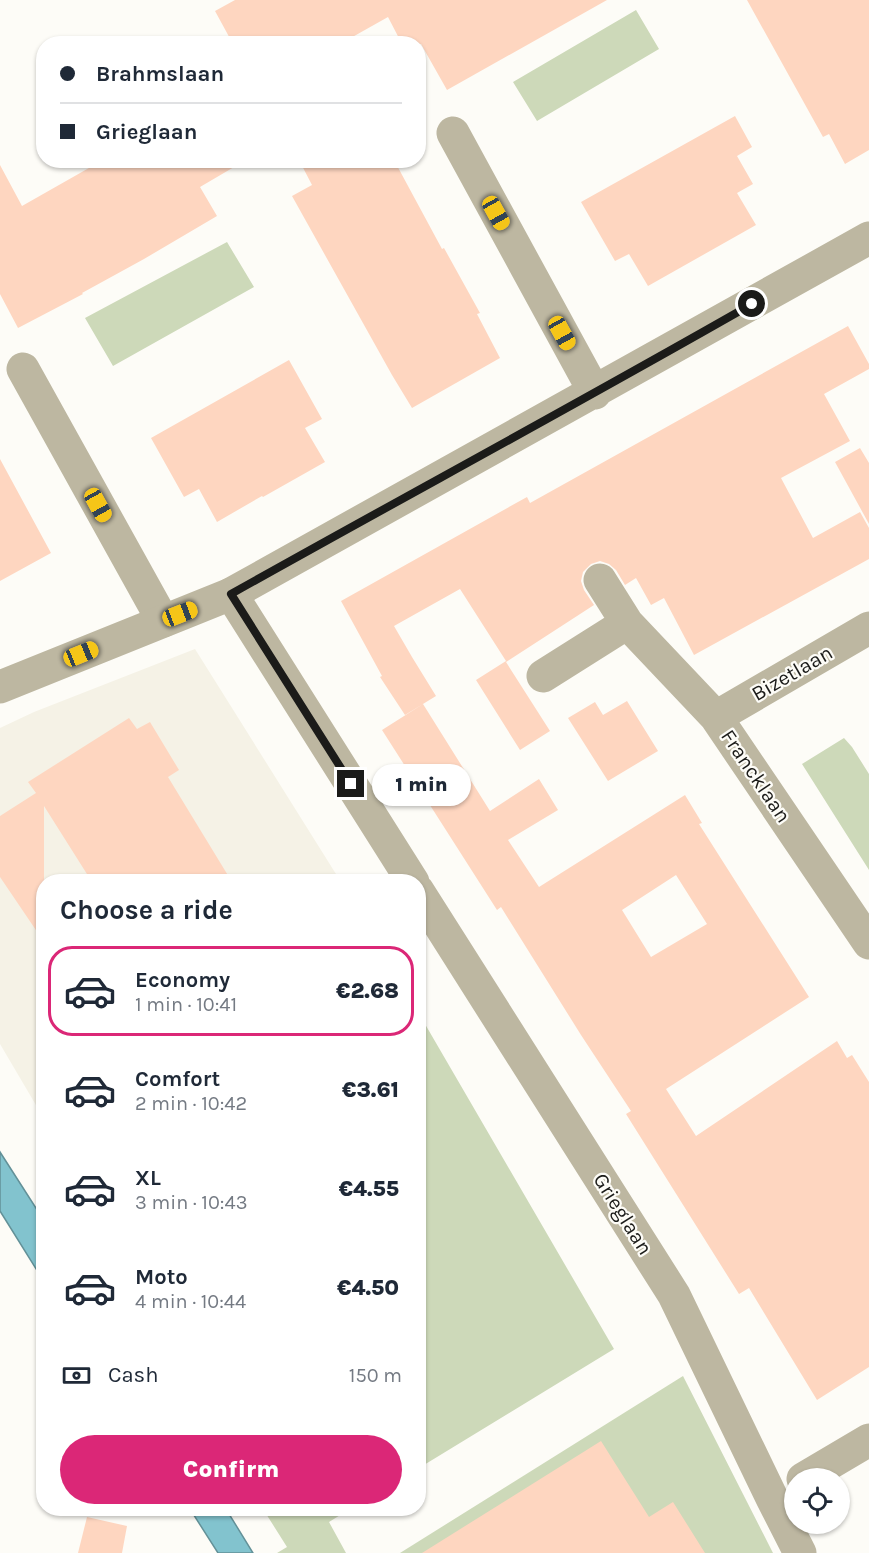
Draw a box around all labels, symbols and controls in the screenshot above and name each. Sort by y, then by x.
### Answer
text: Brahmslaan [96,61,224,87]
text: Grieglaan [96,119,197,145]
car [479,193,513,233]
route start [738,290,765,317]
car [545,313,579,353]
car [81,485,115,525]
car [160,599,200,629]
car [61,639,101,669]
street label: Bizetlaan [747,640,837,706]
street label: Francklaan [716,725,796,827]
callout: 1 min [372,763,471,805]
route end [337,770,364,797]
text: 1 min [395,773,448,796]
text: Choose a ride [60,894,233,926]
icon: car [63,964,117,1018]
text: Economy [135,967,230,993]
text: €2.68 [336,978,399,1004]
text: 1 min · 10:41 [135,993,237,1016]
icon: car [63,1063,117,1117]
text: Comfort [135,1066,220,1092]
text: €3.61 [342,1077,399,1103]
text: 2 min · 10:42 [135,1092,247,1115]
icon: car [63,1162,117,1216]
text: XL [135,1165,161,1191]
street label: Grieglaan [589,1169,657,1259]
text: €4.55 [339,1176,399,1202]
text: 3 min · 10:43 [135,1191,247,1214]
icon: car [63,1261,117,1315]
text: Moto [135,1264,188,1290]
text: €4.50 [337,1275,399,1301]
text: 4 min · 10:44 [135,1290,246,1313]
icon: cash [60,1359,93,1392]
text: Cash [108,1362,158,1388]
text: 150 m [349,1364,402,1387]
button: Confirm [60,1435,402,1504]
map controls [784,1468,850,1534]
button: locate [784,1468,850,1534]

